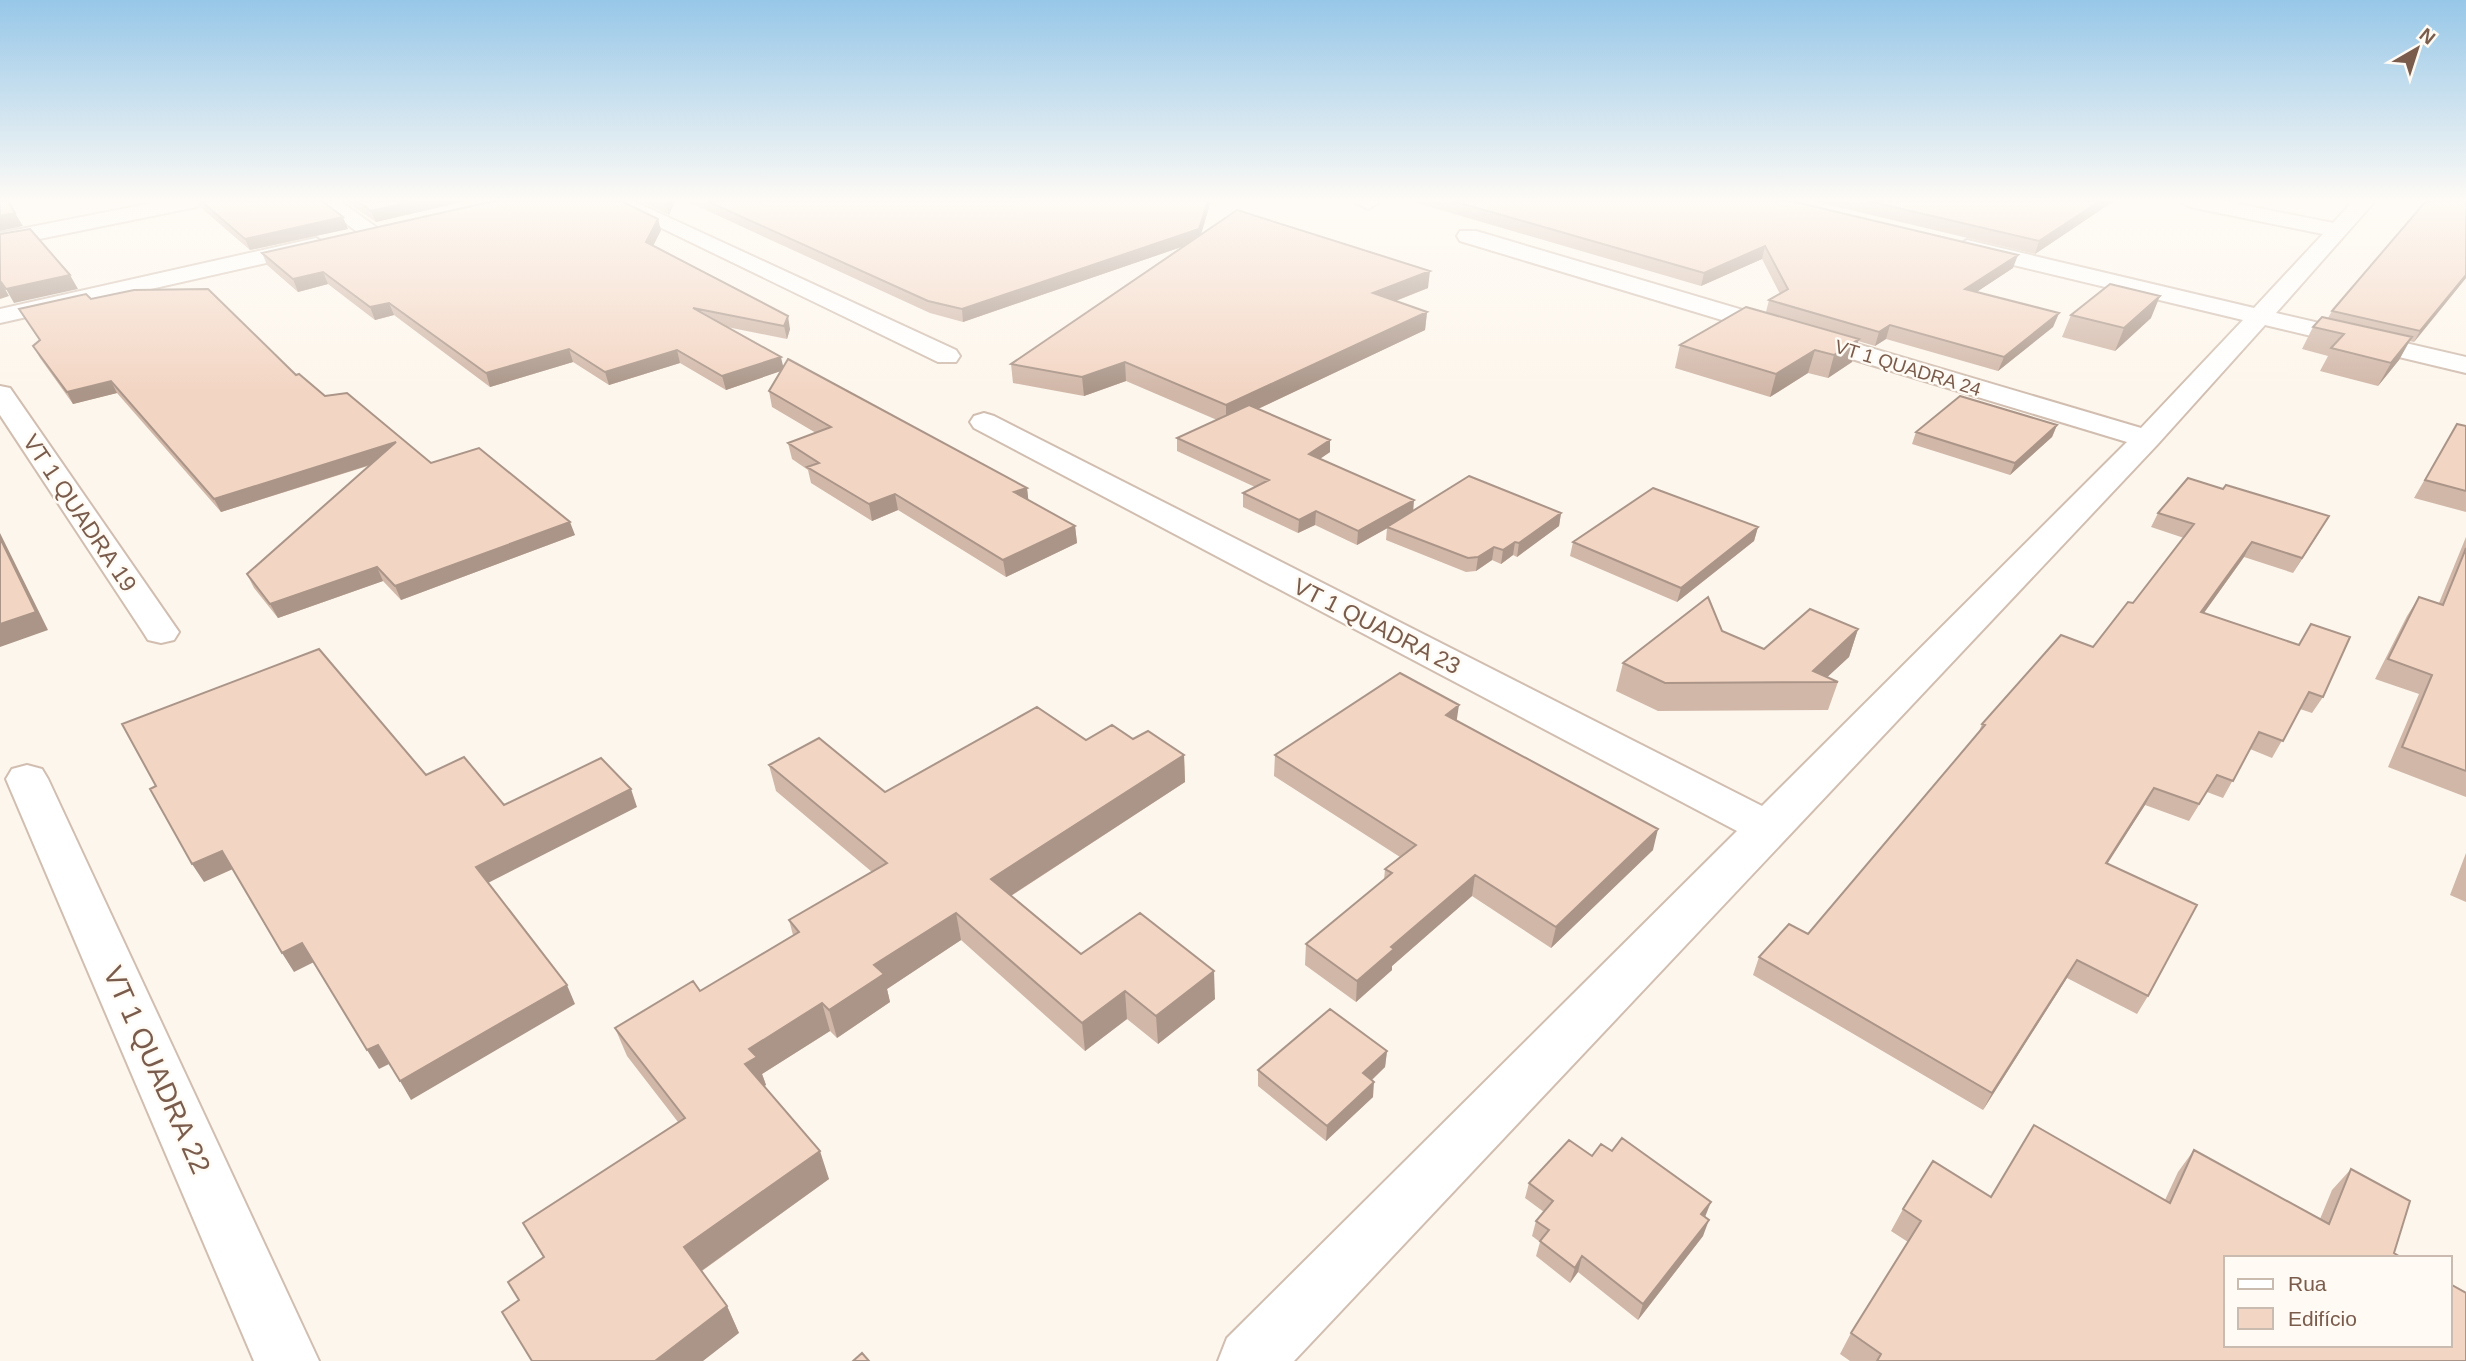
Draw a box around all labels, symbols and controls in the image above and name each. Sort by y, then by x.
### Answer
north arrow [2382,14,2452,84]
text: N [2415,24,2439,49]
street label: VT 1 QUADRA 24 [1832,336,1984,400]
street label: VT 1 QUADRA 19 [18,430,142,596]
street label: VT 1 QUADRA 23 [1289,573,1465,679]
street label: VT 1 QUADRA 22 [97,962,217,1178]
legend [2224,1256,2452,1347]
text: Rua [2288,1272,2327,1295]
text: Edifício [2288,1307,2357,1330]

